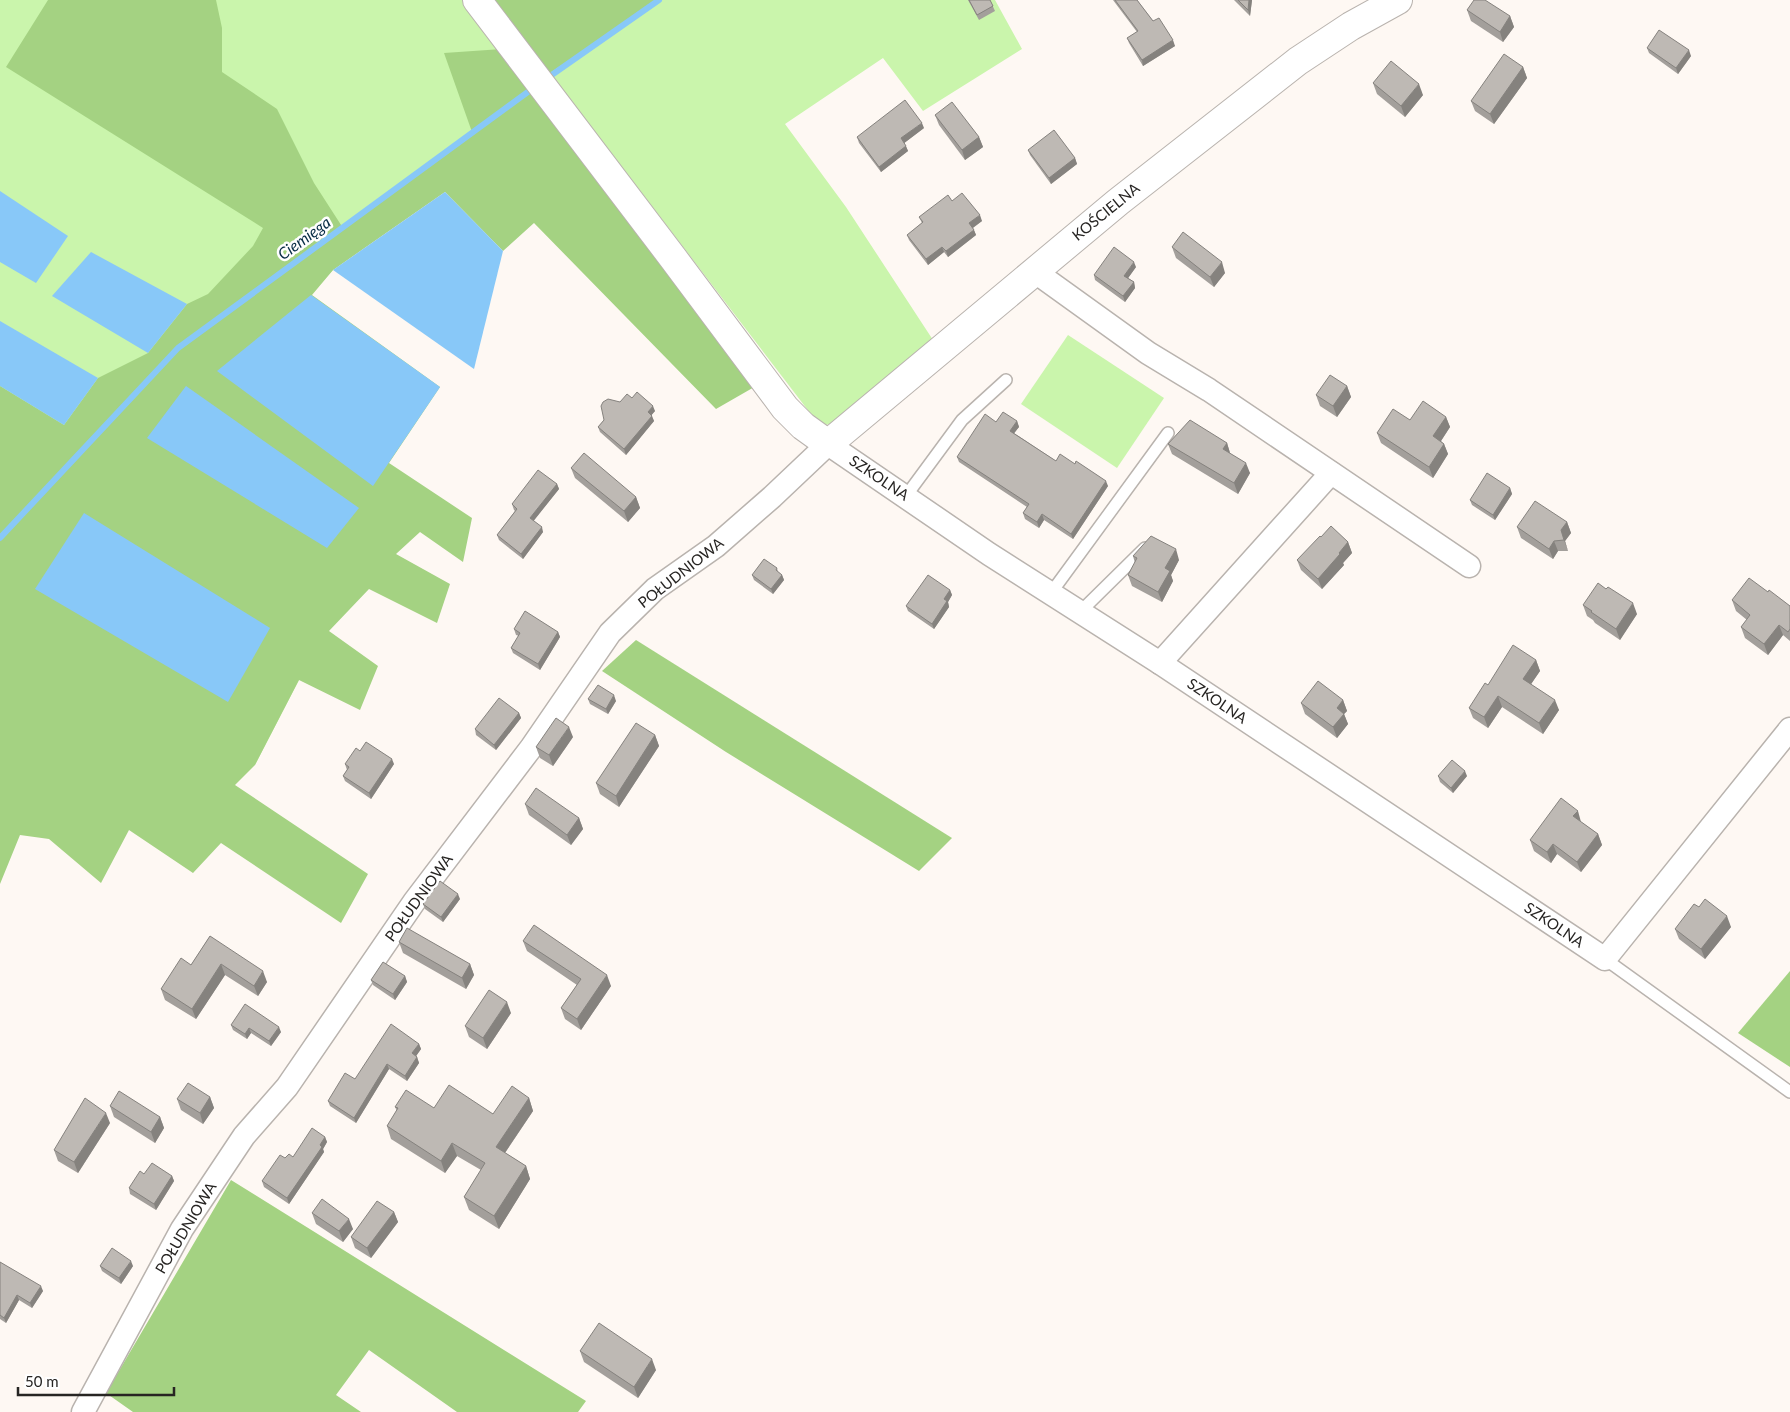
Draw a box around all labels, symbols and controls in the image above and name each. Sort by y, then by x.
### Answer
street label: KOŚCIELNA [1068,178,1143,244]
water label: Ciemięga [273,212,334,263]
street label: SZKOLNA [846,451,913,504]
street label: POŁUDNIOWA [634,533,727,611]
street label: SZKOLNA [1184,674,1251,727]
street label: POŁUDNIOWA [381,850,456,945]
street label: SZKOLNA [1521,898,1588,951]
street label: POŁUDNIOWA [151,1178,220,1276]
scale bar [18,1364,174,1396]
text: 50 m [25,1372,59,1390]

